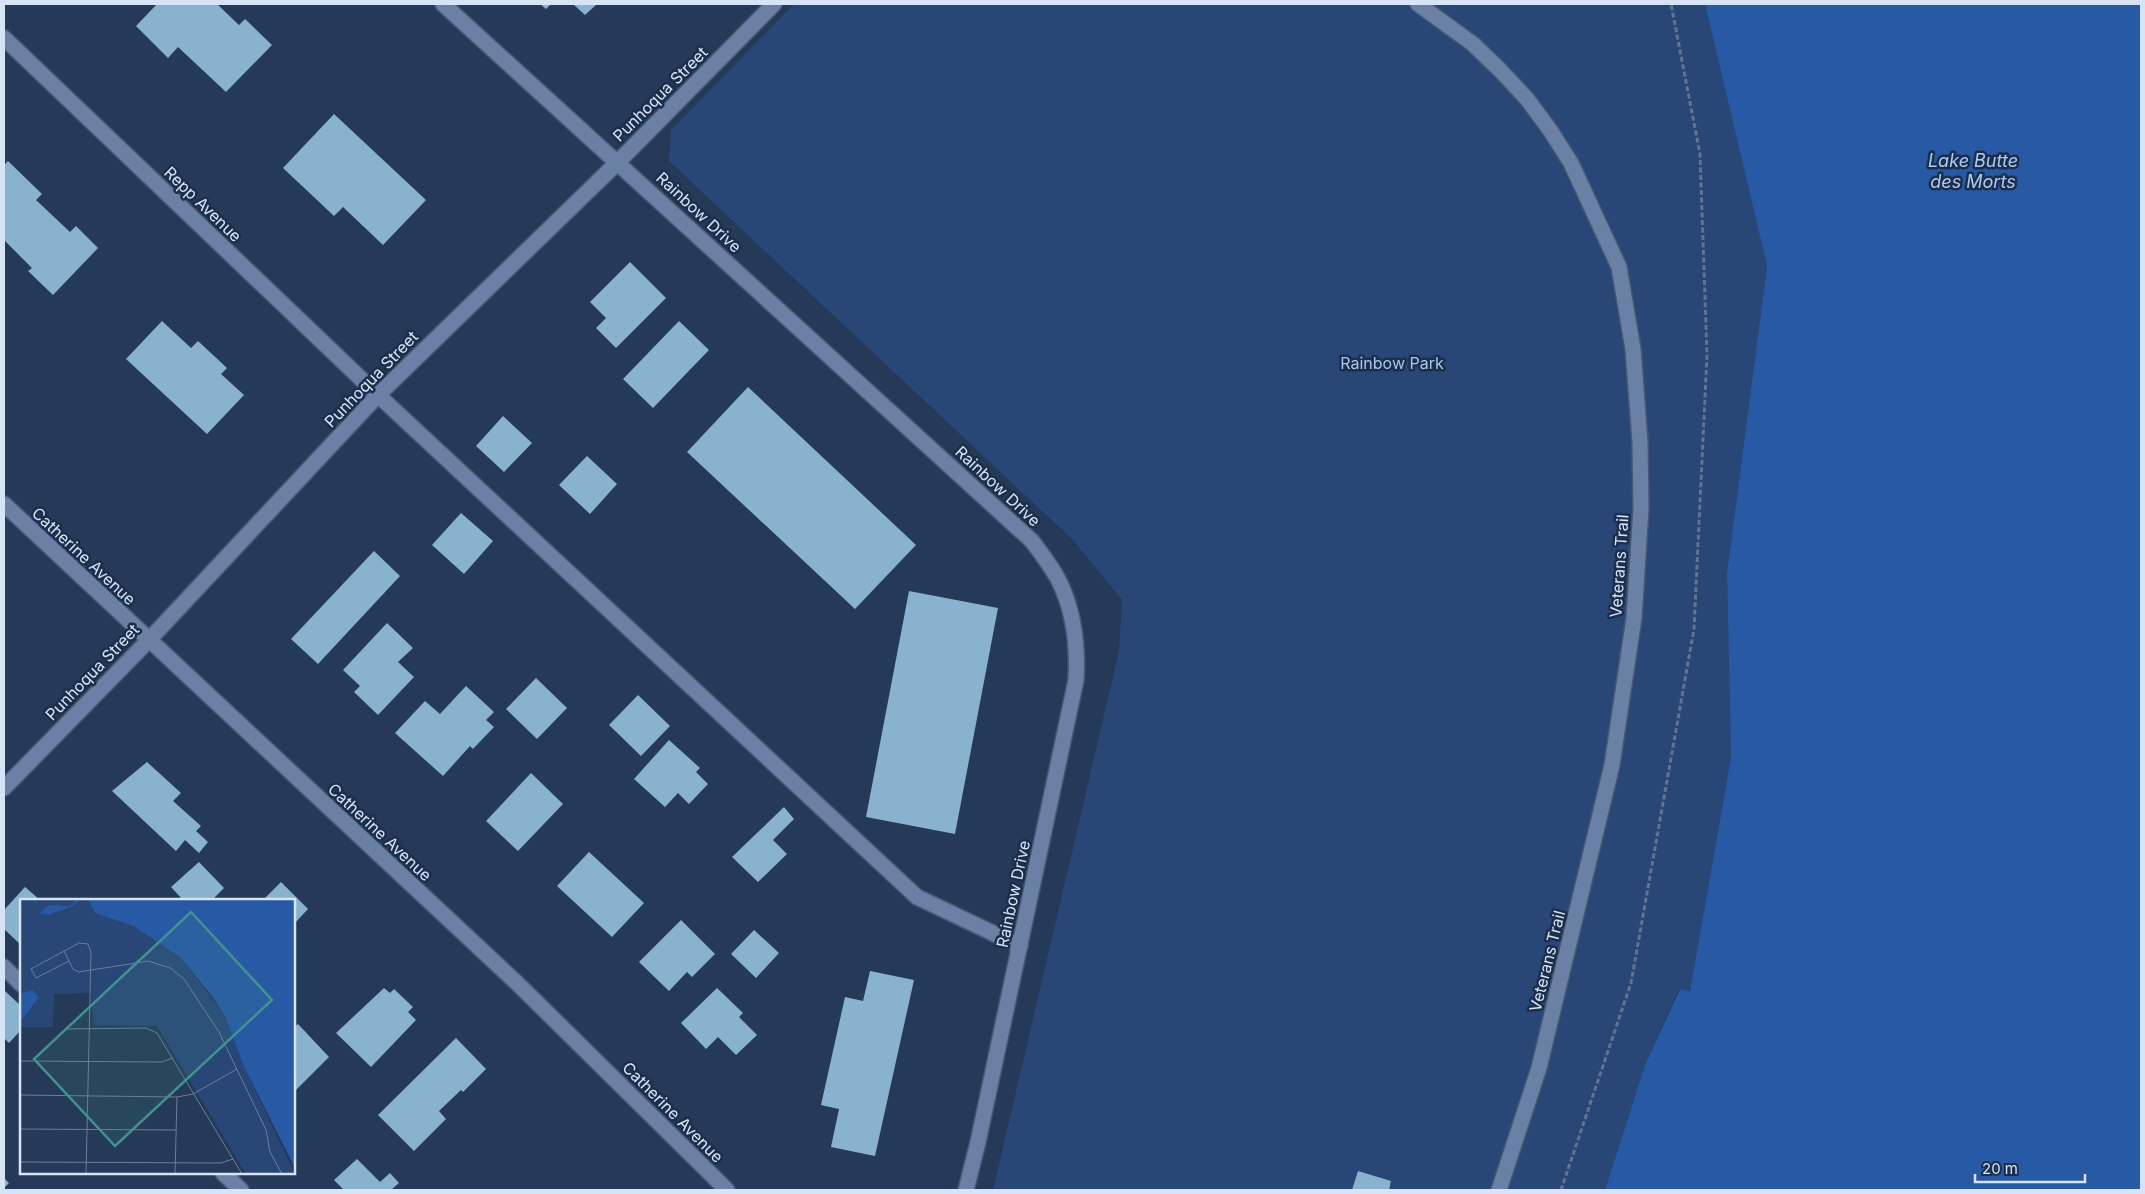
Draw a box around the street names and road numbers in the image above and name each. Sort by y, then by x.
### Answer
street label: Punhoqua Street [608,42,712,146]
street label: Repp Avenue [160,162,246,246]
street label: Rainbow Drive [652,168,746,256]
street label: Punhoqua Street [320,327,422,431]
street label: Rainbow Drive [951,442,1045,530]
street label: Catherine Avenue [28,503,140,609]
street label: Veterans Trail [1605,514,1633,618]
street label: Punhoqua Street [41,620,143,724]
street label: Catherine Avenue [324,779,436,885]
street label: Rainbow Drive [992,839,1034,949]
street label: Veterans Trail [1525,908,1569,1014]
street label: Catherine Avenue [618,1057,728,1167]

